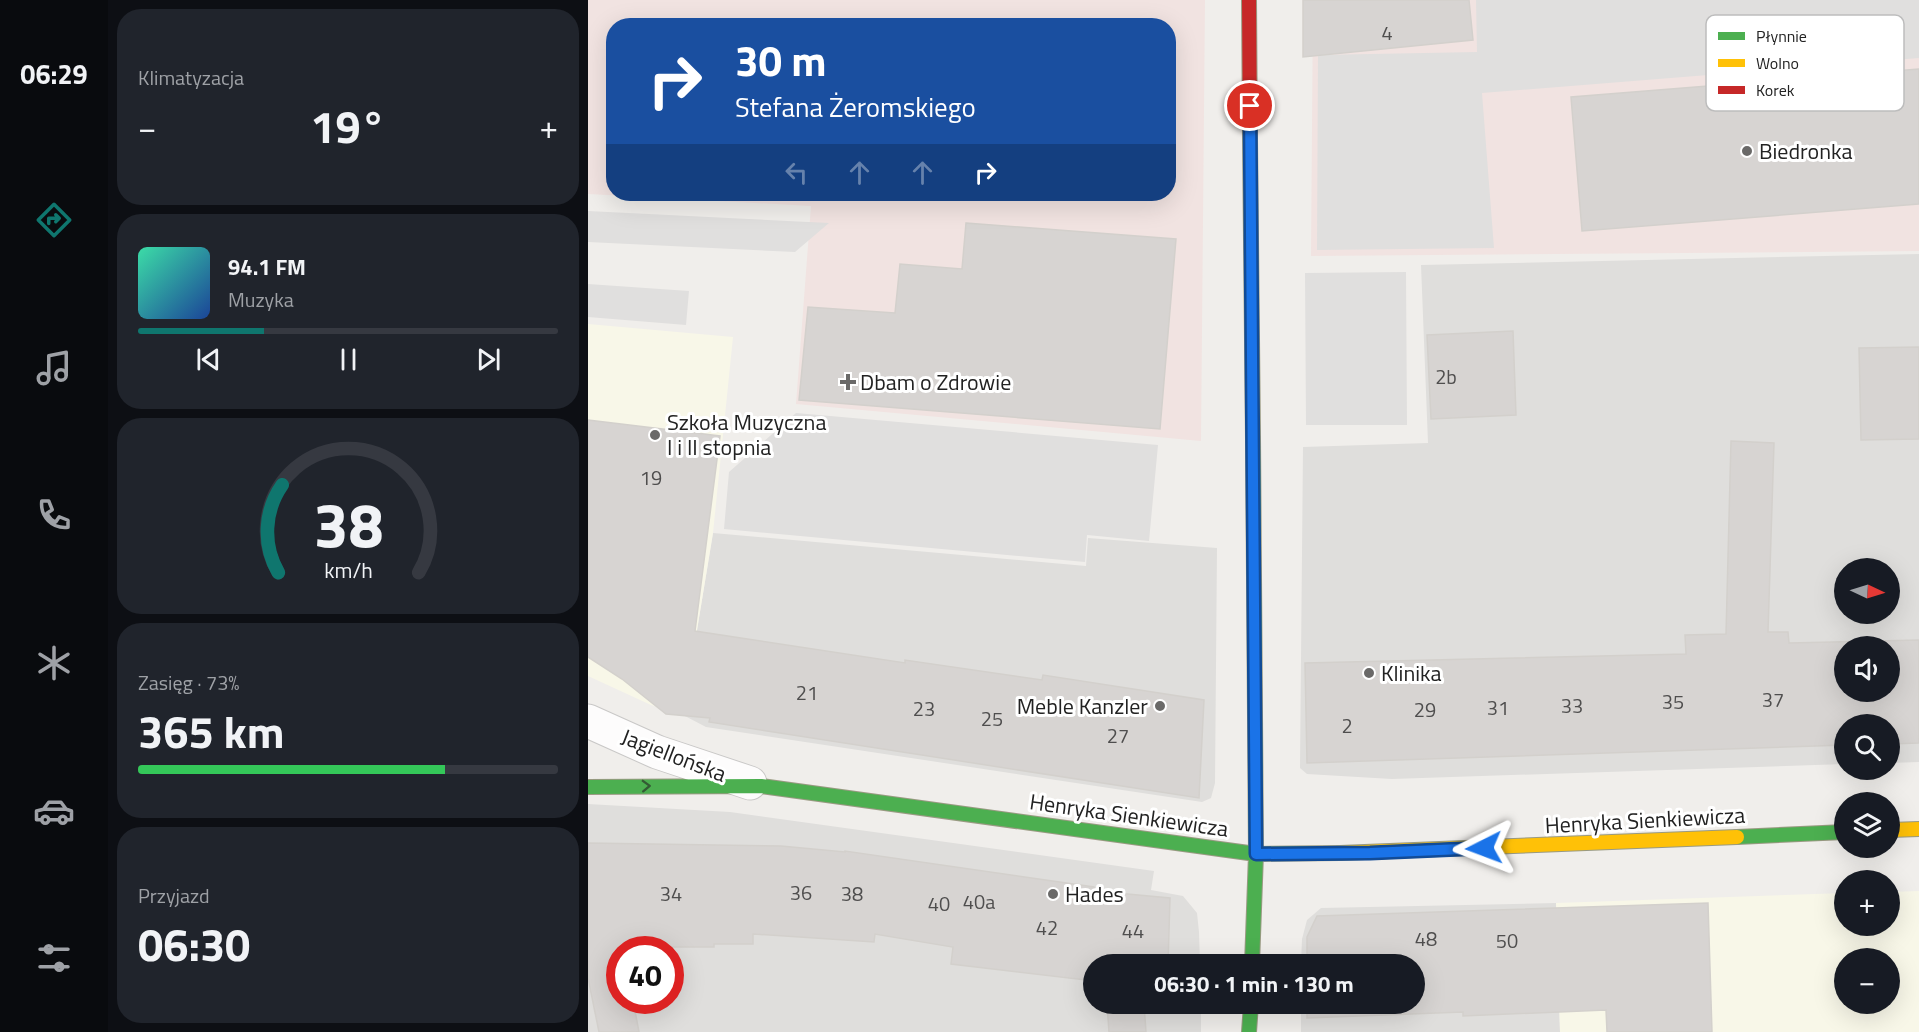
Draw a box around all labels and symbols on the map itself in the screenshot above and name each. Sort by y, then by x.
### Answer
legend [1706,15,1904,111]
house number: 4 [1381,17,1393,48]
text: Płynnie [1756,24,1807,48]
text: Wolno [1756,51,1799,75]
text: Korek [1756,78,1795,102]
pin [1224,80,1275,131]
place label: Biedronka [1759,134,1852,168]
marker: Biedronka [1740,144,1754,158]
house number: 2b [1435,361,1457,392]
place label: Dbam o Zdrowie [860,365,1011,399]
marker: Dbam o Zdrowie [841,375,855,389]
place label: Szkoła Muzyczna I i II stopnia [667,405,826,464]
marker: Szkoła Muzyczna I i II stopnia [648,428,662,442]
house number: 19 [640,462,662,493]
north arrow [1834,558,1900,624]
place label: Klinika [1381,656,1442,690]
marker: Klinika [1362,666,1376,680]
house number: 21 [796,677,818,708]
house number: 37 [1762,684,1784,715]
house number: 35 [1662,686,1684,717]
place label: Meble Kanzler [1017,689,1148,723]
house number: 33 [1561,690,1583,721]
house number: 31 [1487,692,1509,723]
house number: 23 [913,693,935,724]
house number: 29 [1414,694,1436,725]
marker: Meble Kanzler [1153,699,1167,713]
house number: 25 [981,703,1003,734]
house number: 2 [1341,710,1353,741]
street label: Jagiellońska [617,719,731,791]
house number: 27 [1107,720,1129,751]
one-way arrow [642,780,651,792]
street label: Henryka Sienkiewicza [1027,784,1231,846]
street label: Henryka Sienkiewicza [1544,798,1746,842]
position arrow [1452,816,1516,880]
house number: 36 [790,877,812,908]
place label: Hades [1065,877,1124,911]
house number: 34 [660,878,682,909]
house number: 38 [841,878,863,909]
house number: 40a [963,886,995,917]
marker: Hades [1046,887,1060,901]
house number: 40 [928,888,950,919]
house number: 42 [1036,912,1058,943]
house number: 44 [1122,915,1144,946]
house number: 48 [1415,923,1437,954]
house number: 50 [1496,925,1518,956]
speed limit sign: 40 [606,936,684,1014]

